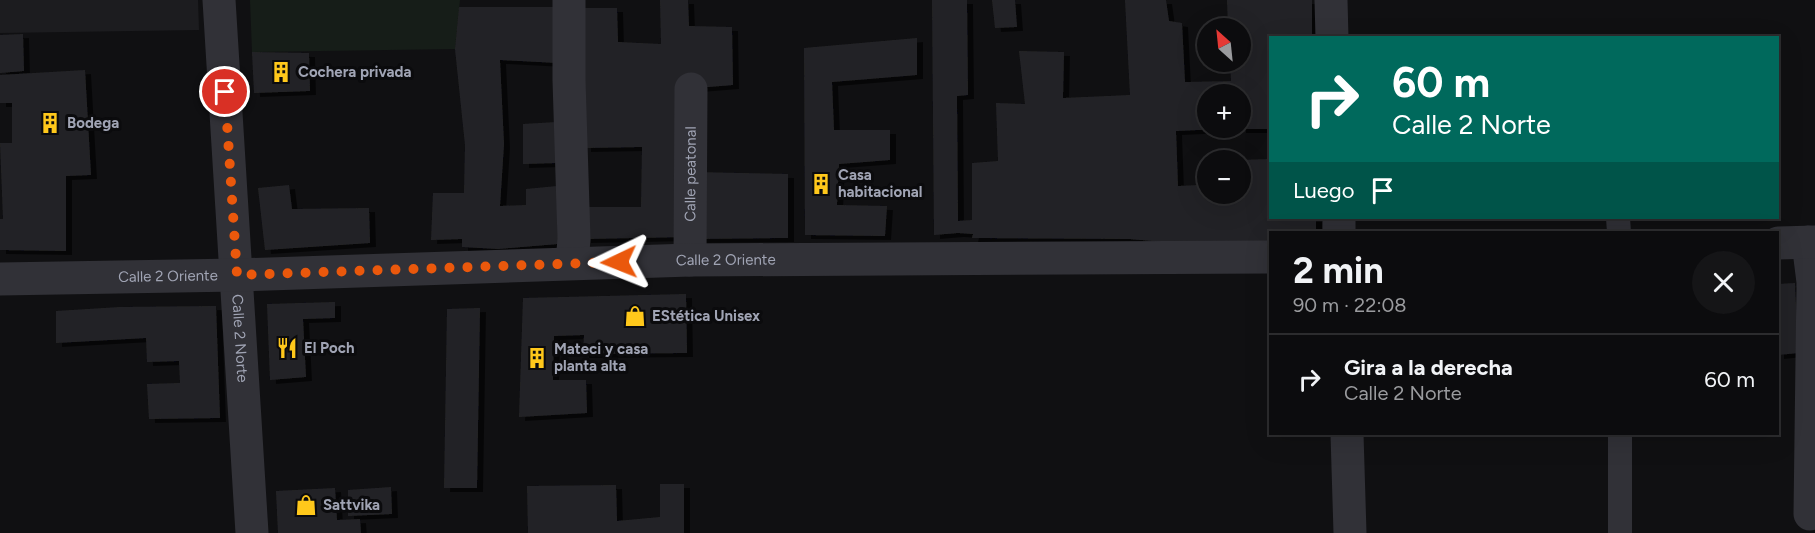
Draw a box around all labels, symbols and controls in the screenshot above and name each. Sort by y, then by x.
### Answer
north arrow [1197,18,1251,72]
map controls [1197,18,1251,204]
text: 60 m [1392,57,1490,108]
building icon: Cochera privada [269,60,293,84]
icon: right [1293,60,1371,138]
place label: Cochera privada [298,63,412,81]
pin [199,66,250,117]
icon: arrive [208,75,241,108]
button: + [1197,84,1251,138]
text: Calle 2 Norte [1392,108,1551,141]
building icon: Bodega [38,111,62,135]
place label: Bodega [67,114,119,132]
street label: Calle peatonal [681,126,700,222]
button: − [1197,150,1251,204]
place label: Casa habitacional [838,166,922,201]
building icon: Casa habitacional [809,172,833,196]
icon: arrive [1366,174,1399,207]
text: Luego [1293,177,1354,204]
position arrow [587,230,651,294]
text: 2 min [1293,249,1384,292]
street label: Calle 2 Oriente [676,251,776,269]
button: close [1692,251,1755,314]
street label: Calle 2 Oriente [118,266,218,286]
text: 90 m · 22:08 [1293,293,1407,317]
street label: Calle 2 Norte [228,294,252,383]
shop icon: EStética Unisex [623,304,647,328]
place label: EStética Unisex [652,307,760,325]
restaurant icon: El Poch [275,336,299,360]
place label: El Poch [304,339,354,357]
place label: Mateci y casa planta alta [554,340,648,375]
building icon: Mateci y casa planta alta [525,346,549,370]
text: Gira a la derecha [1344,354,1513,381]
icon: right [1293,363,1326,396]
text: 60 m [1704,366,1755,393]
text: Calle 2 Norte [1344,381,1462,405]
shop icon: Sattvika [294,493,318,517]
place label: Sattvika [323,496,380,514]

